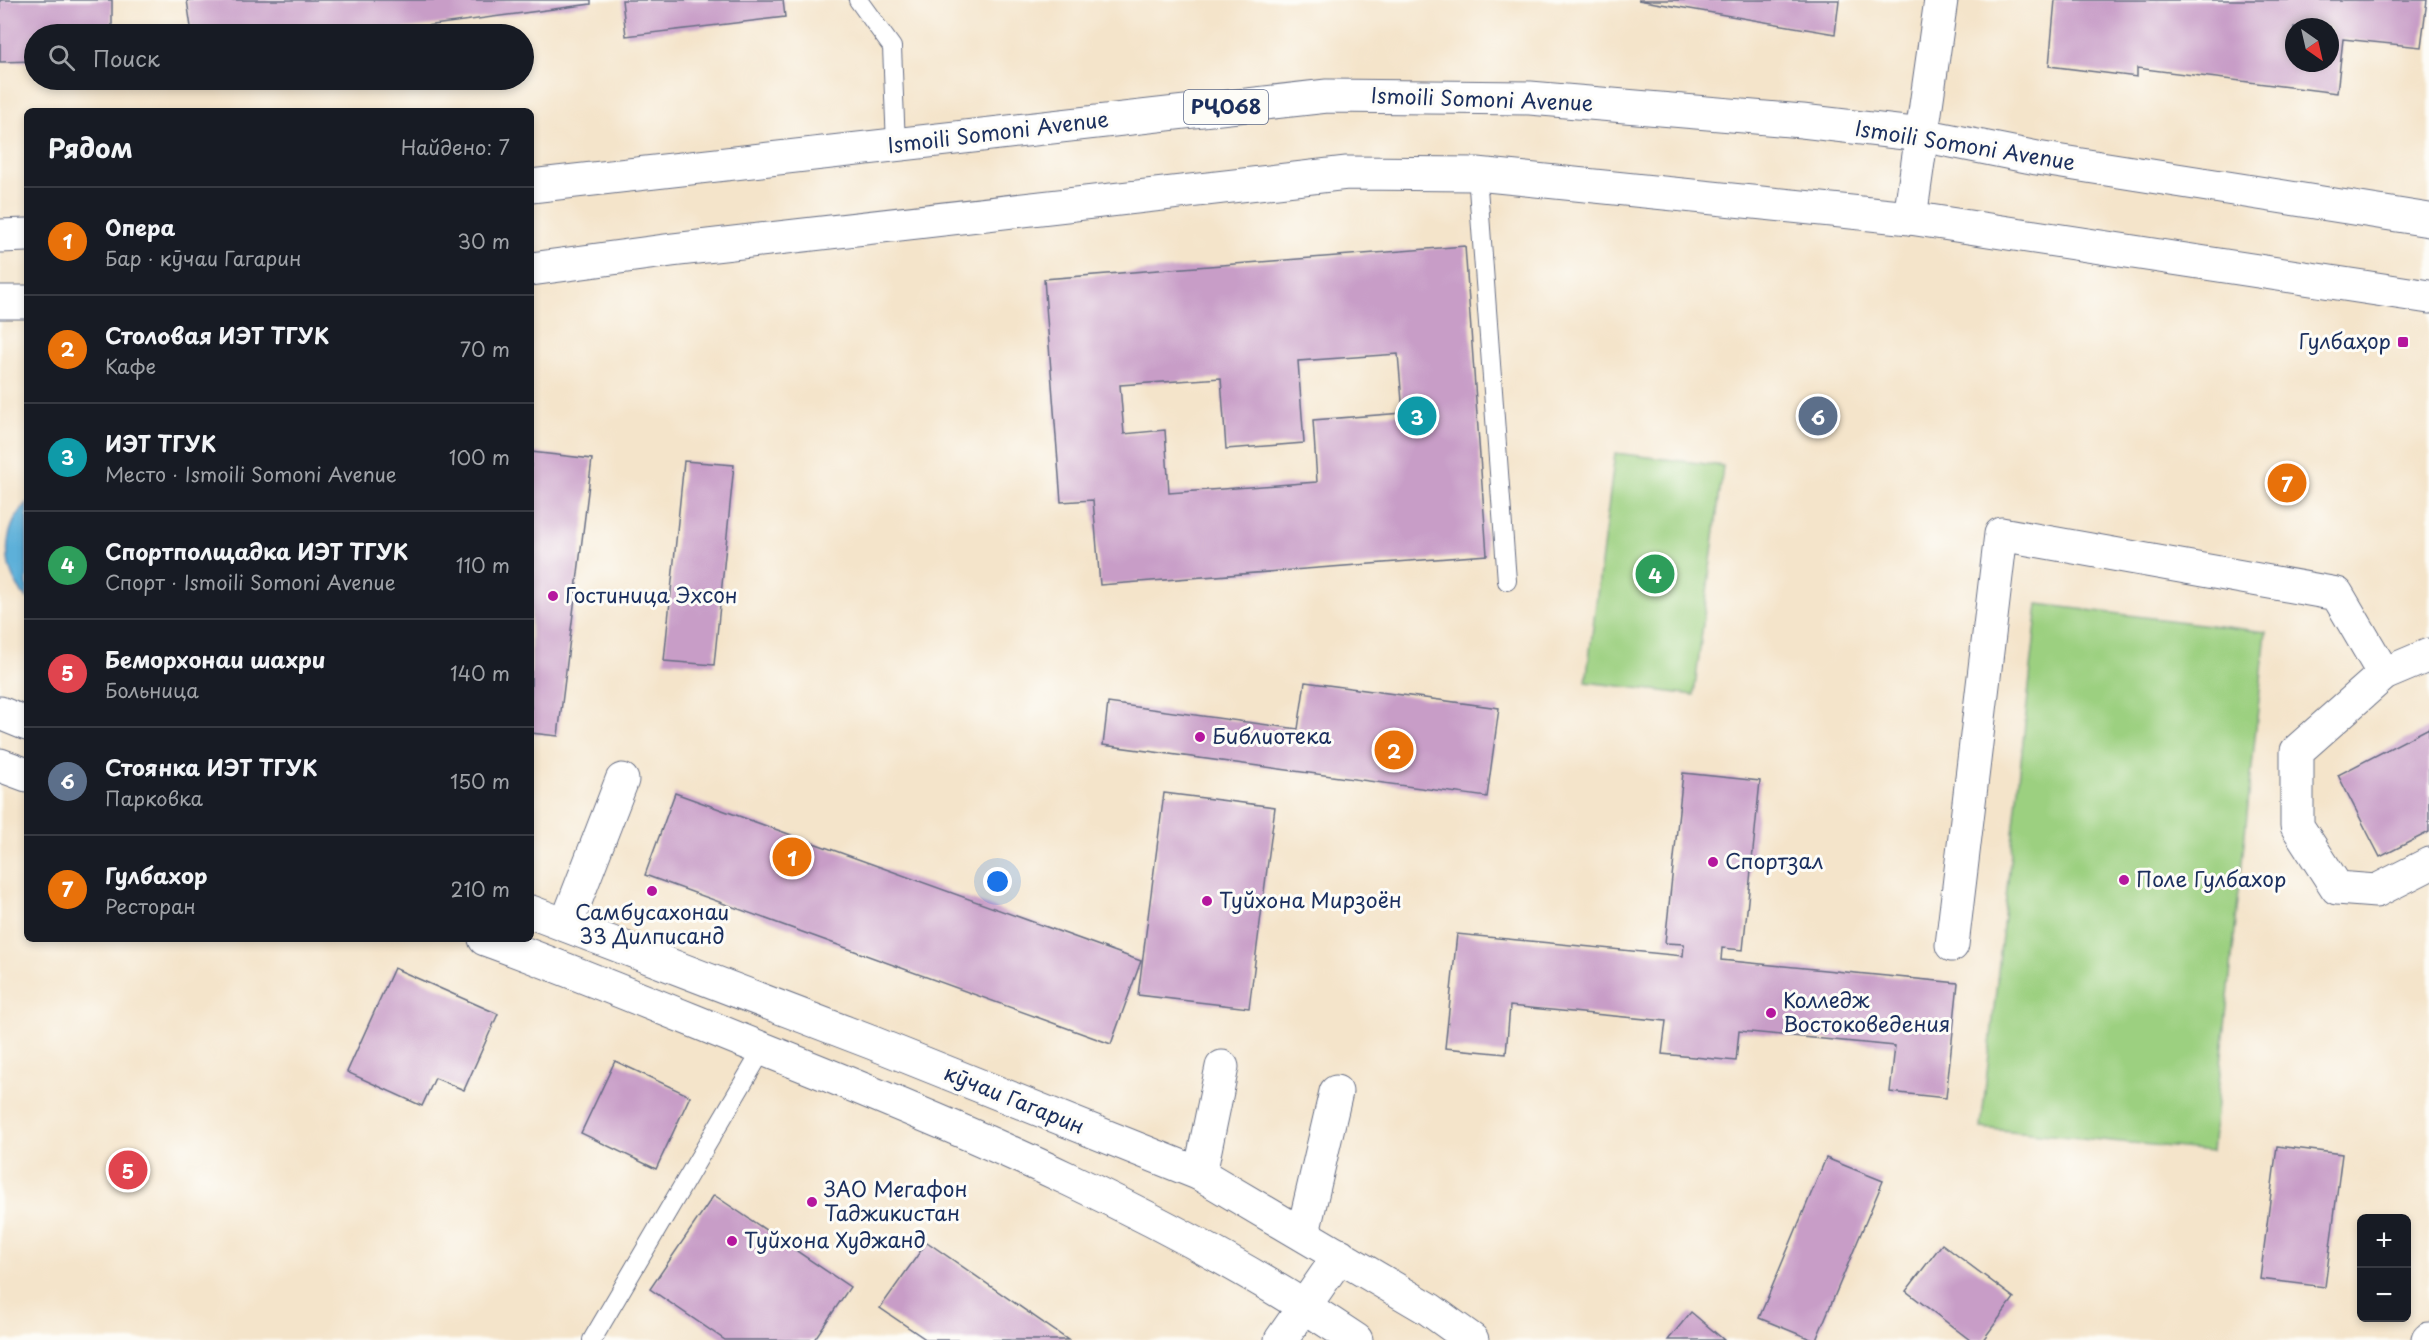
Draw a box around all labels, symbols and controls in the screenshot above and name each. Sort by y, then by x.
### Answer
north arrow [2285,18,2339,72]
search box [24,24,534,90]
icon: search [45,41,78,74]
text: Поиск [93,41,160,74]
street label: Ismoili Somoni Avenue [1370,78,1594,118]
road number: РҶ068 [1184,90,1268,124]
street label: Ismoili Somoni Avenue [885,102,1110,160]
street label: Ismoili Somoni Avenue [1853,111,2078,177]
text: Рядом [48,128,133,167]
text: Найдено: 7 [401,132,510,162]
text: Опера [105,210,175,243]
text: 1 [63,226,72,256]
text: 30 m [457,226,510,256]
text: Бар · кӯчаи Гагарин [105,243,302,273]
text: Столовая ИЭТ ТГУК [105,318,329,351]
place label: Гулбаҳор [2299,324,2391,356]
text: 2 [60,334,75,364]
text: 70 m [460,334,510,364]
marker: Гулбаҳор [2396,335,2410,349]
text: Кафе [105,351,156,381]
pin: 3 [1398,394,1436,438]
pin: 6 [1798,394,1838,438]
text: ИЭТ ТГУК [105,426,216,459]
text: 3 [61,442,74,472]
text: 100 m [449,442,510,472]
text: Место · Ismoili Somoni Avenue [105,459,397,489]
pin: 7 [2268,460,2306,506]
text: Спортполщадка ИЭТ ТГУК [105,534,408,567]
text: 4 [61,550,74,580]
text: 110 m [456,550,510,580]
pin: 4 [1636,552,1674,596]
text: Спорт · Ismoili Somoni Avenue [105,567,396,597]
place label: Гостиница Эхсон [565,578,738,610]
marker: Гостиница Эхсон [546,589,560,603]
text: Беморхонаи шахри [105,642,326,675]
text: 5 [61,658,74,688]
text: 140 m [450,658,510,688]
text: Больница [105,675,199,705]
place label: Библиотека [1212,719,1331,751]
pin: 2 [1374,728,1414,772]
marker: Библиотека [1193,730,1207,744]
text: Стоянка ИЭТ ТГУК [105,750,317,783]
text: 6 [60,766,75,796]
text: 150 m [450,766,510,796]
text: Парковка [105,783,203,813]
pin: 1 [772,834,812,880]
place label: Спортзал [1725,844,1824,876]
marker: Спортзал [1706,855,1720,869]
text: Гулбахор [105,858,207,891]
place label: Поле Гулбахор [2136,862,2286,894]
your location [983,867,1012,896]
marker: Поле Гулбахор [2117,873,2131,887]
text: 7 [62,874,73,904]
text: 210 m [451,874,510,904]
place label: Туйхона Мирзоён [1219,883,1402,915]
marker: Самбусахонаи 33 Дилписанд [645,884,659,898]
text: Ресторан [105,891,196,921]
marker: Туйхона Мирзоён [1200,894,1214,908]
place label: Самбусахонаи 33 Дилписанд [575,895,729,951]
place label: Колледж Востоковедения [1783,983,1950,1039]
marker: Колледж Востоковедения [1764,1006,1778,1020]
street label: кӯчаи Гагарин [940,1055,1090,1141]
pin: 5 [108,1148,148,1192]
place label: ЗАО Мегафон Таджикистан [824,1172,968,1228]
marker: ЗАО Мегафон Таджикистан [805,1195,819,1209]
map controls [2357,1214,2411,1322]
button: + [2357,1214,2411,1268]
place label: Туйхона Худжанд [744,1223,926,1255]
marker: Туйхона Худжанд [725,1234,739,1248]
button: − [2357,1268,2411,1322]

